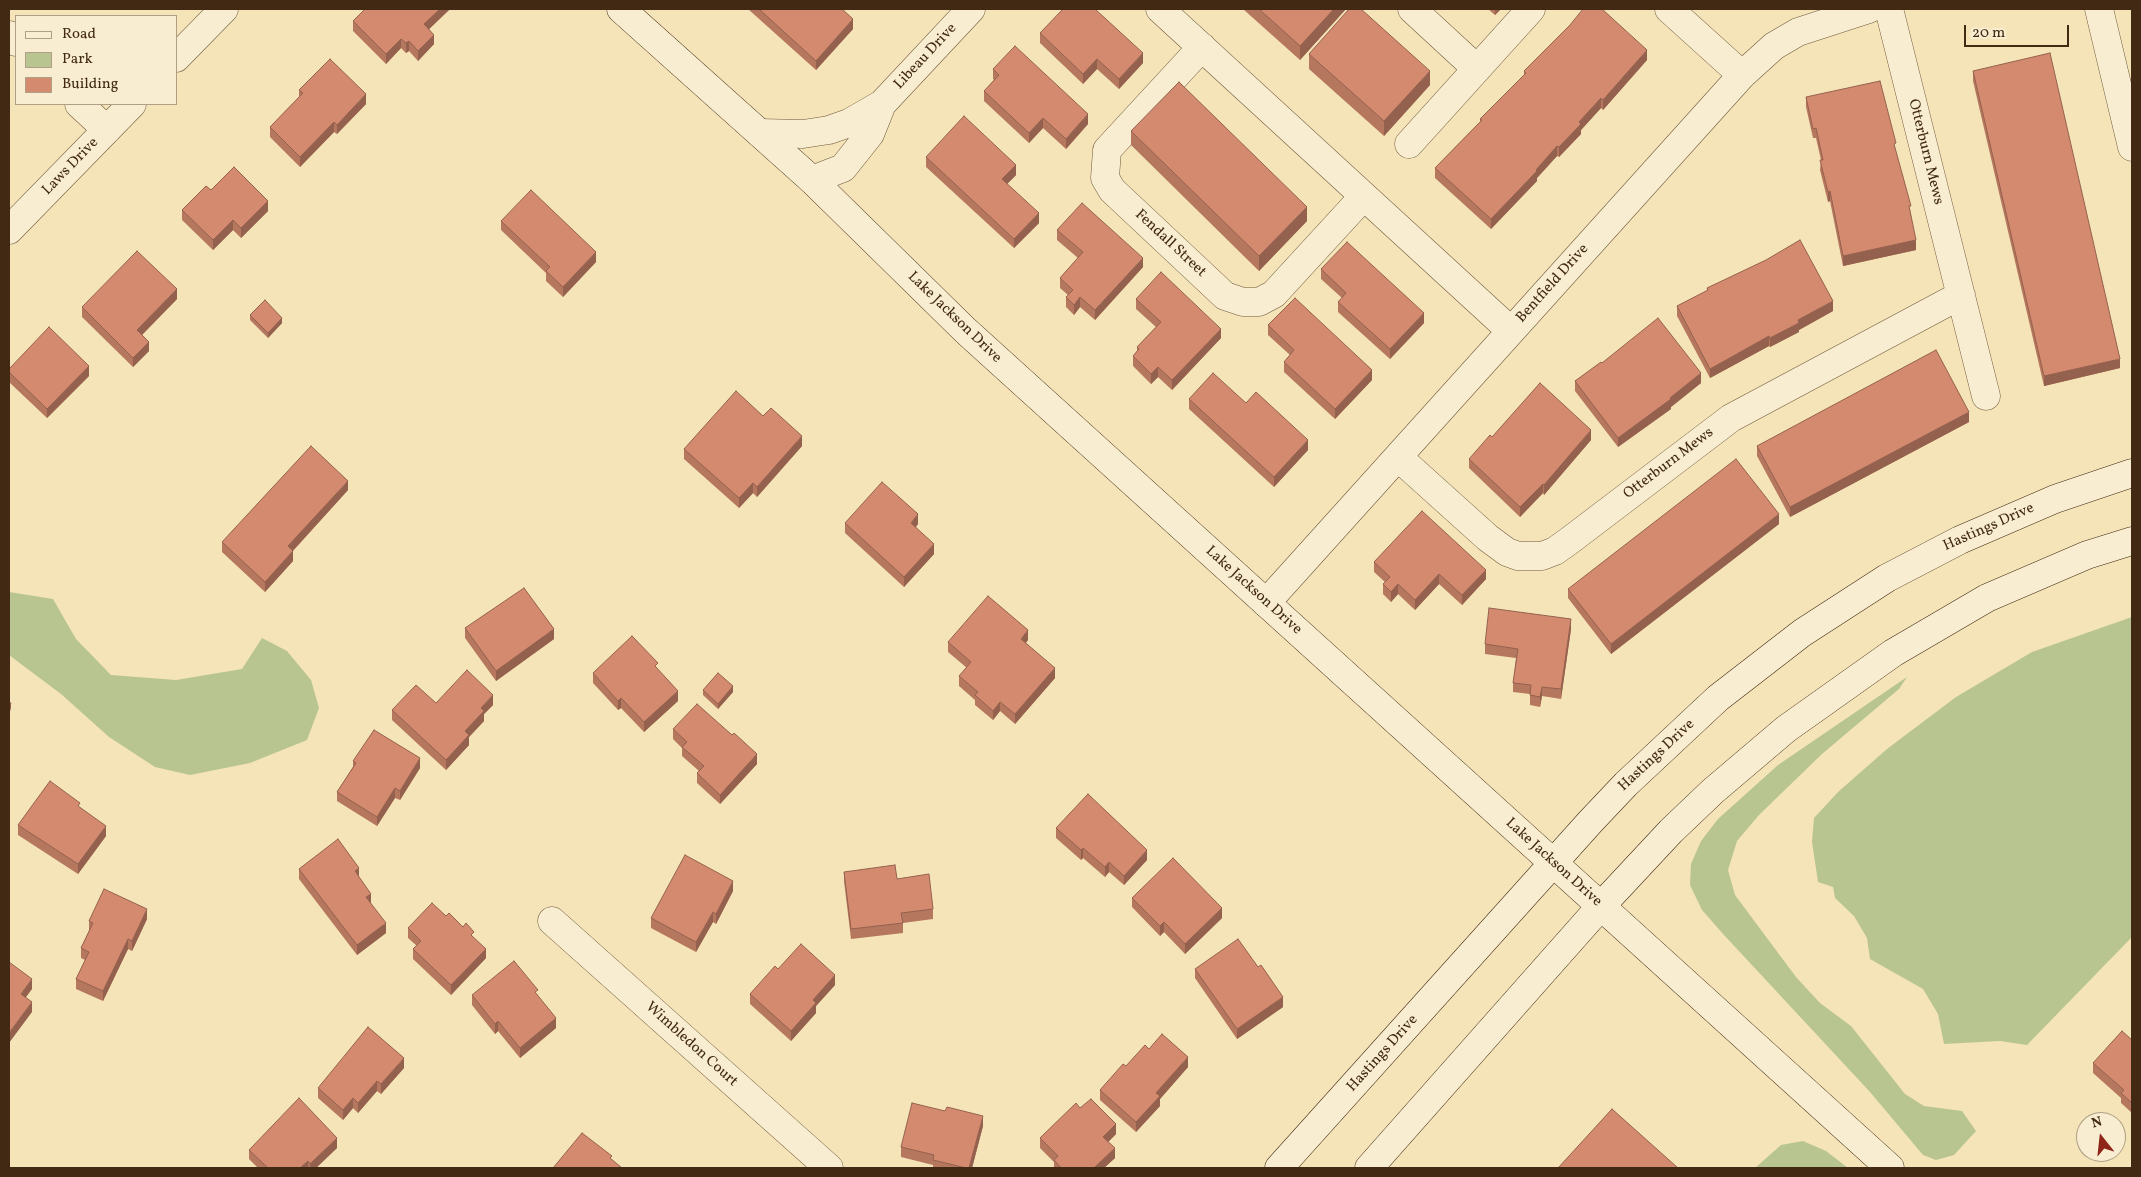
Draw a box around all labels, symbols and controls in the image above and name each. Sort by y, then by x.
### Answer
legend [15,15,178,105]
scale bar [1966,15,2071,47]
street label: Libeau Drive [891,20,961,94]
text: 20 m [1972,23,2005,44]
text: Road [62,24,96,45]
text: Park [62,49,93,70]
text: Building [62,74,118,95]
street label: Otterburn Mews [1903,97,1947,207]
street label: Laws Drive [39,134,103,200]
street label: Fendall Street [1131,206,1209,282]
street label: Bentfield Drive [1513,241,1593,327]
street label: Lake Jackson Drive [903,269,1005,367]
street label: Otterburn Mews [1620,424,1718,504]
street label: Hastings Drive [1941,500,2037,556]
street label: Lake Jackson Drive [1201,543,1305,639]
street label: Hastings Drive [1615,716,1699,796]
street label: Lake Jackson Drive [1501,815,1605,911]
street label: Wimbledon Court [641,999,741,1091]
street label: Hastings Drive [1344,1012,1422,1096]
north arrow [2076,1112,2126,1162]
text: N [2089,1113,2105,1134]

